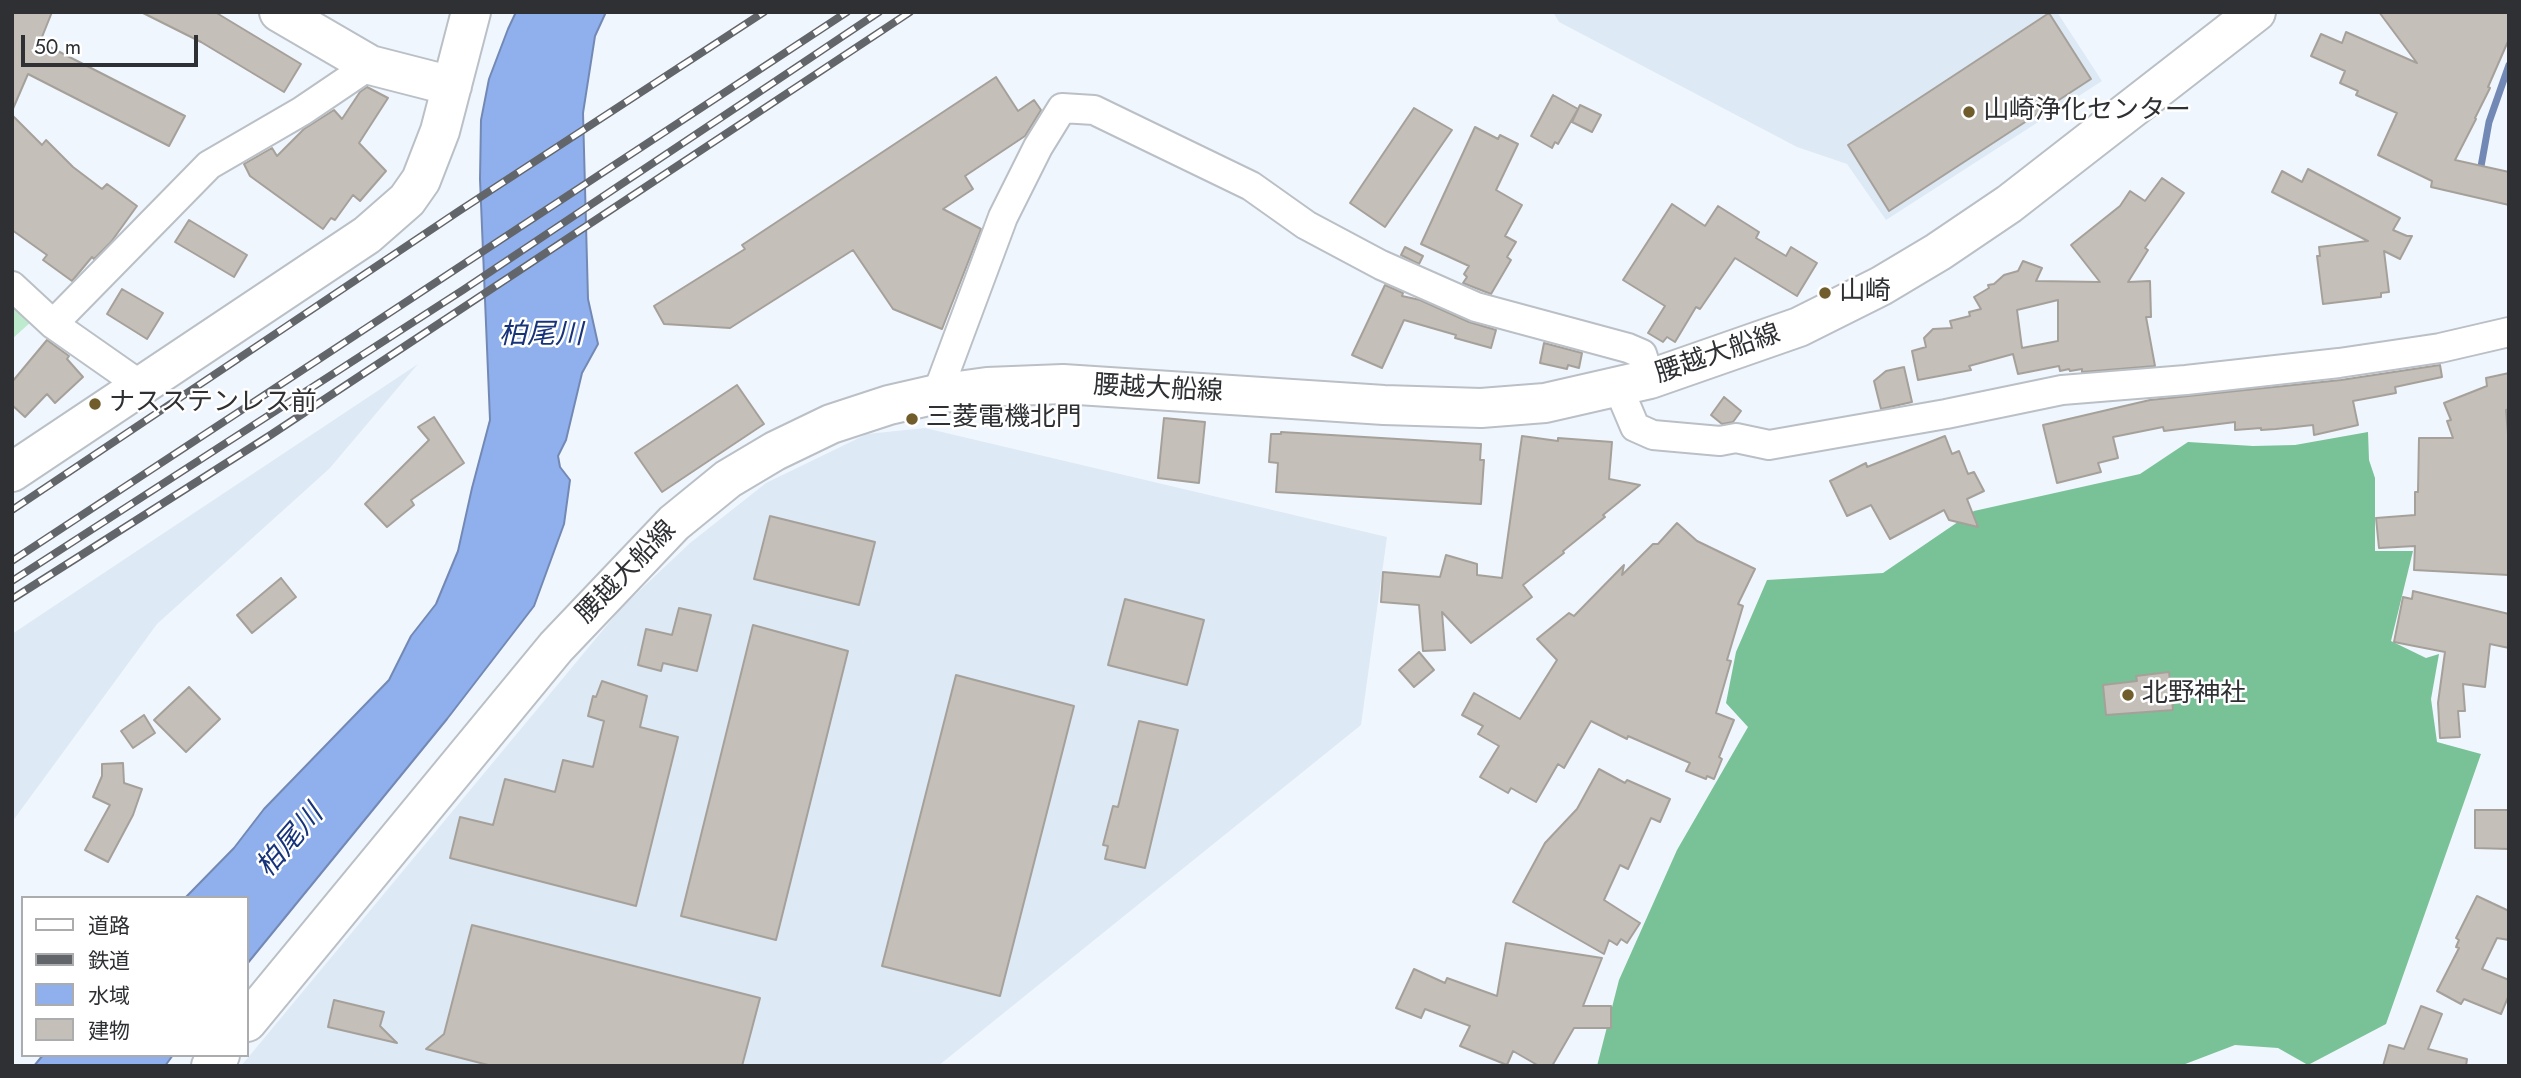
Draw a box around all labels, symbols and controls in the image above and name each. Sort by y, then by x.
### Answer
scale bar [24,21,201,65]
text: 50 m [34,32,81,62]
place label: 山崎浄化センター [1983,96,2191,128]
marker: 山崎浄化センター [1961,104,1977,120]
place label: 山崎 [1839,277,1891,309]
marker: 山崎 [1817,285,1833,301]
water label: 柏尾川 [499,319,583,353]
street label: 腰越大船線 [1651,319,1785,391]
street label: 腰越大船線 [1092,371,1224,409]
place label: ナスステンレス前 [109,388,317,420]
marker: ナスステンレス前 [87,396,103,412]
place label: 三菱電機北門 [926,403,1082,435]
marker: 三菱電機北門 [904,411,920,427]
street label: 腰越大船線 [571,515,683,631]
place label: 北野神社 [2142,679,2246,711]
marker: 北野神社 [2120,687,2136,703]
water label: 柏尾川 [251,799,331,885]
legend [21,896,248,1057]
text: 道路 [88,911,130,941]
text: 鉄道 [88,946,130,976]
text: 水域 [88,981,130,1011]
text: 建物 [88,1016,130,1046]

